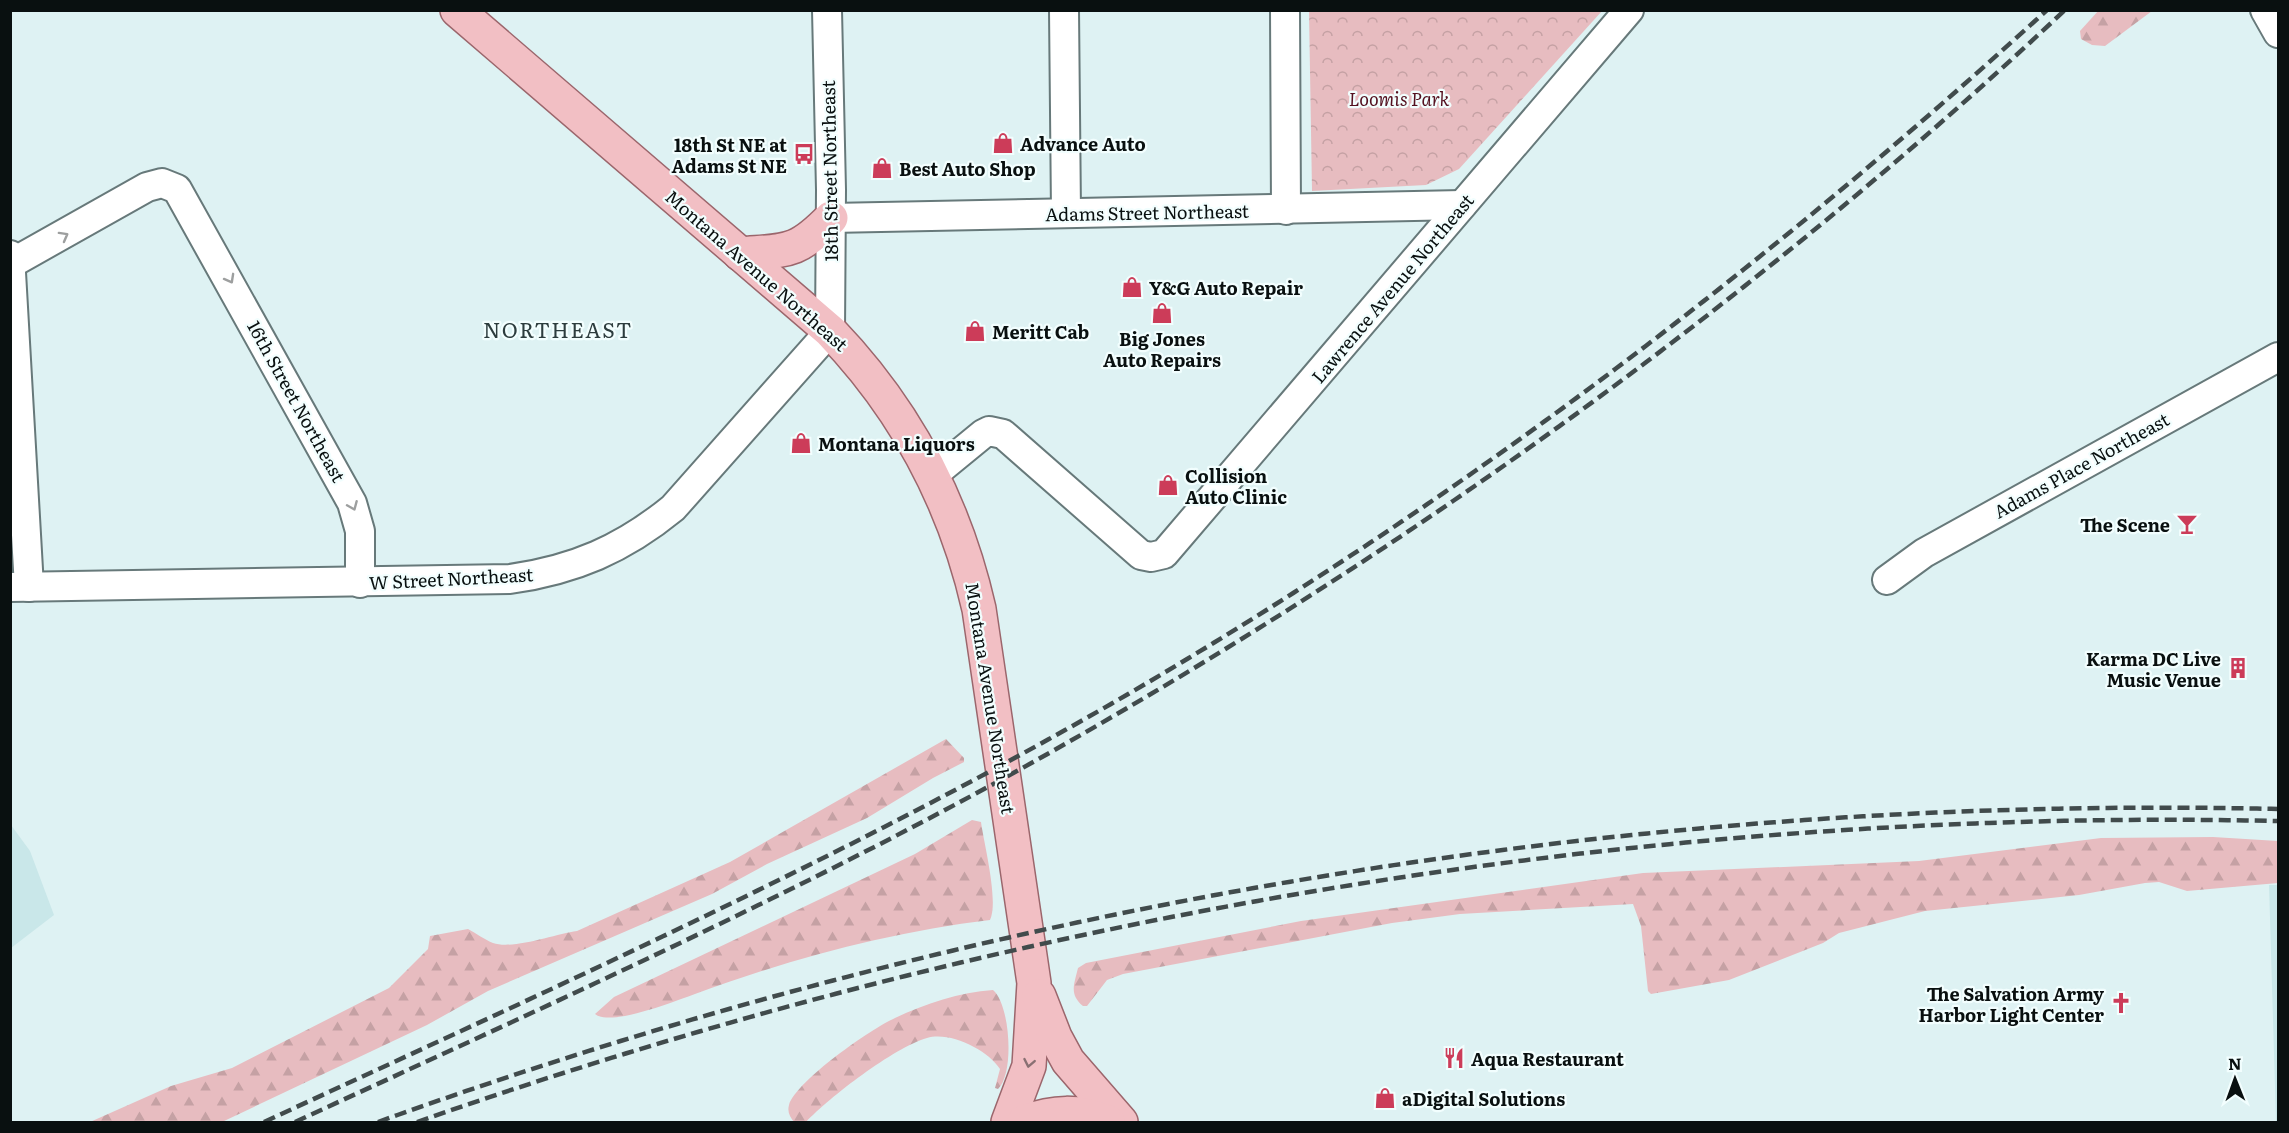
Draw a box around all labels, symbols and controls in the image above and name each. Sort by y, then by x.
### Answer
street label: 18th Street Northeast [814,79,844,262]
park label: Loomis Park [1349,85,1449,112]
place label: Advance Auto [1020,130,1146,157]
place label: 18th St NE at Adams St NE [671,131,787,179]
shop icon: Advance Auto [991,131,1015,155]
bus stop icon: 18th St NE at Adams St NE [792,142,816,166]
place label: Best Auto Shop [899,155,1036,182]
shop icon: Best Auto Shop [870,156,894,180]
street label: Montana Avenue Northeast [660,183,855,358]
street label: Lawrence Avenue Northeast [1304,187,1480,389]
street label: Adams Street Northeast [1045,197,1250,227]
one-way arrow [57,232,68,243]
one-way arrow [222,273,234,283]
place label: Y&G Auto Repair [1149,274,1303,301]
shop icon: Y&G Auto Repair [1120,275,1144,299]
shop icon: Big Jones Auto Repairs [1150,301,1174,325]
district label: NORTHEAST [483,313,633,344]
street label: 16th Street Northeast [241,315,353,487]
place label: Meritt Cab [992,318,1089,345]
shop icon: Meritt Cab [963,319,987,343]
place label: Big Jones Auto Repairs [1103,325,1221,373]
street label: Adams Place Northeast [1988,405,2174,525]
place label: Montana Liquors [818,430,975,457]
shop icon: Montana Liquors [789,431,813,455]
place label: Collision Auto Clinic [1185,462,1287,510]
shop icon: Collision Auto Clinic [1156,473,1180,497]
one-way arrow [346,499,358,510]
place label: The Scene [2080,511,2170,538]
bar icon: The Scene [2175,512,2199,536]
street label: W Street Northeast [368,560,535,596]
street label: Montana Avenue Northeast [959,580,1023,817]
place label: Karma DC Live Music Venue [2086,645,2221,693]
building icon: Karma DC Live Music Venue [2226,656,2250,680]
place label: The Salvation Army Harbor Light Center [1919,980,2104,1028]
church icon: The Salvation Army Harbor Light Center [2109,991,2133,1015]
place label: Aqua Restaurant [1471,1045,1624,1072]
restaurant icon: Aqua Restaurant [1442,1046,1466,1070]
north arrow [2205,1049,2265,1109]
text: N [2228,1051,2242,1075]
one-way arrow [1023,1057,1036,1067]
place label: aDigital Solutions [1402,1085,1565,1112]
shop icon: aDigital Solutions [1373,1086,1397,1110]

